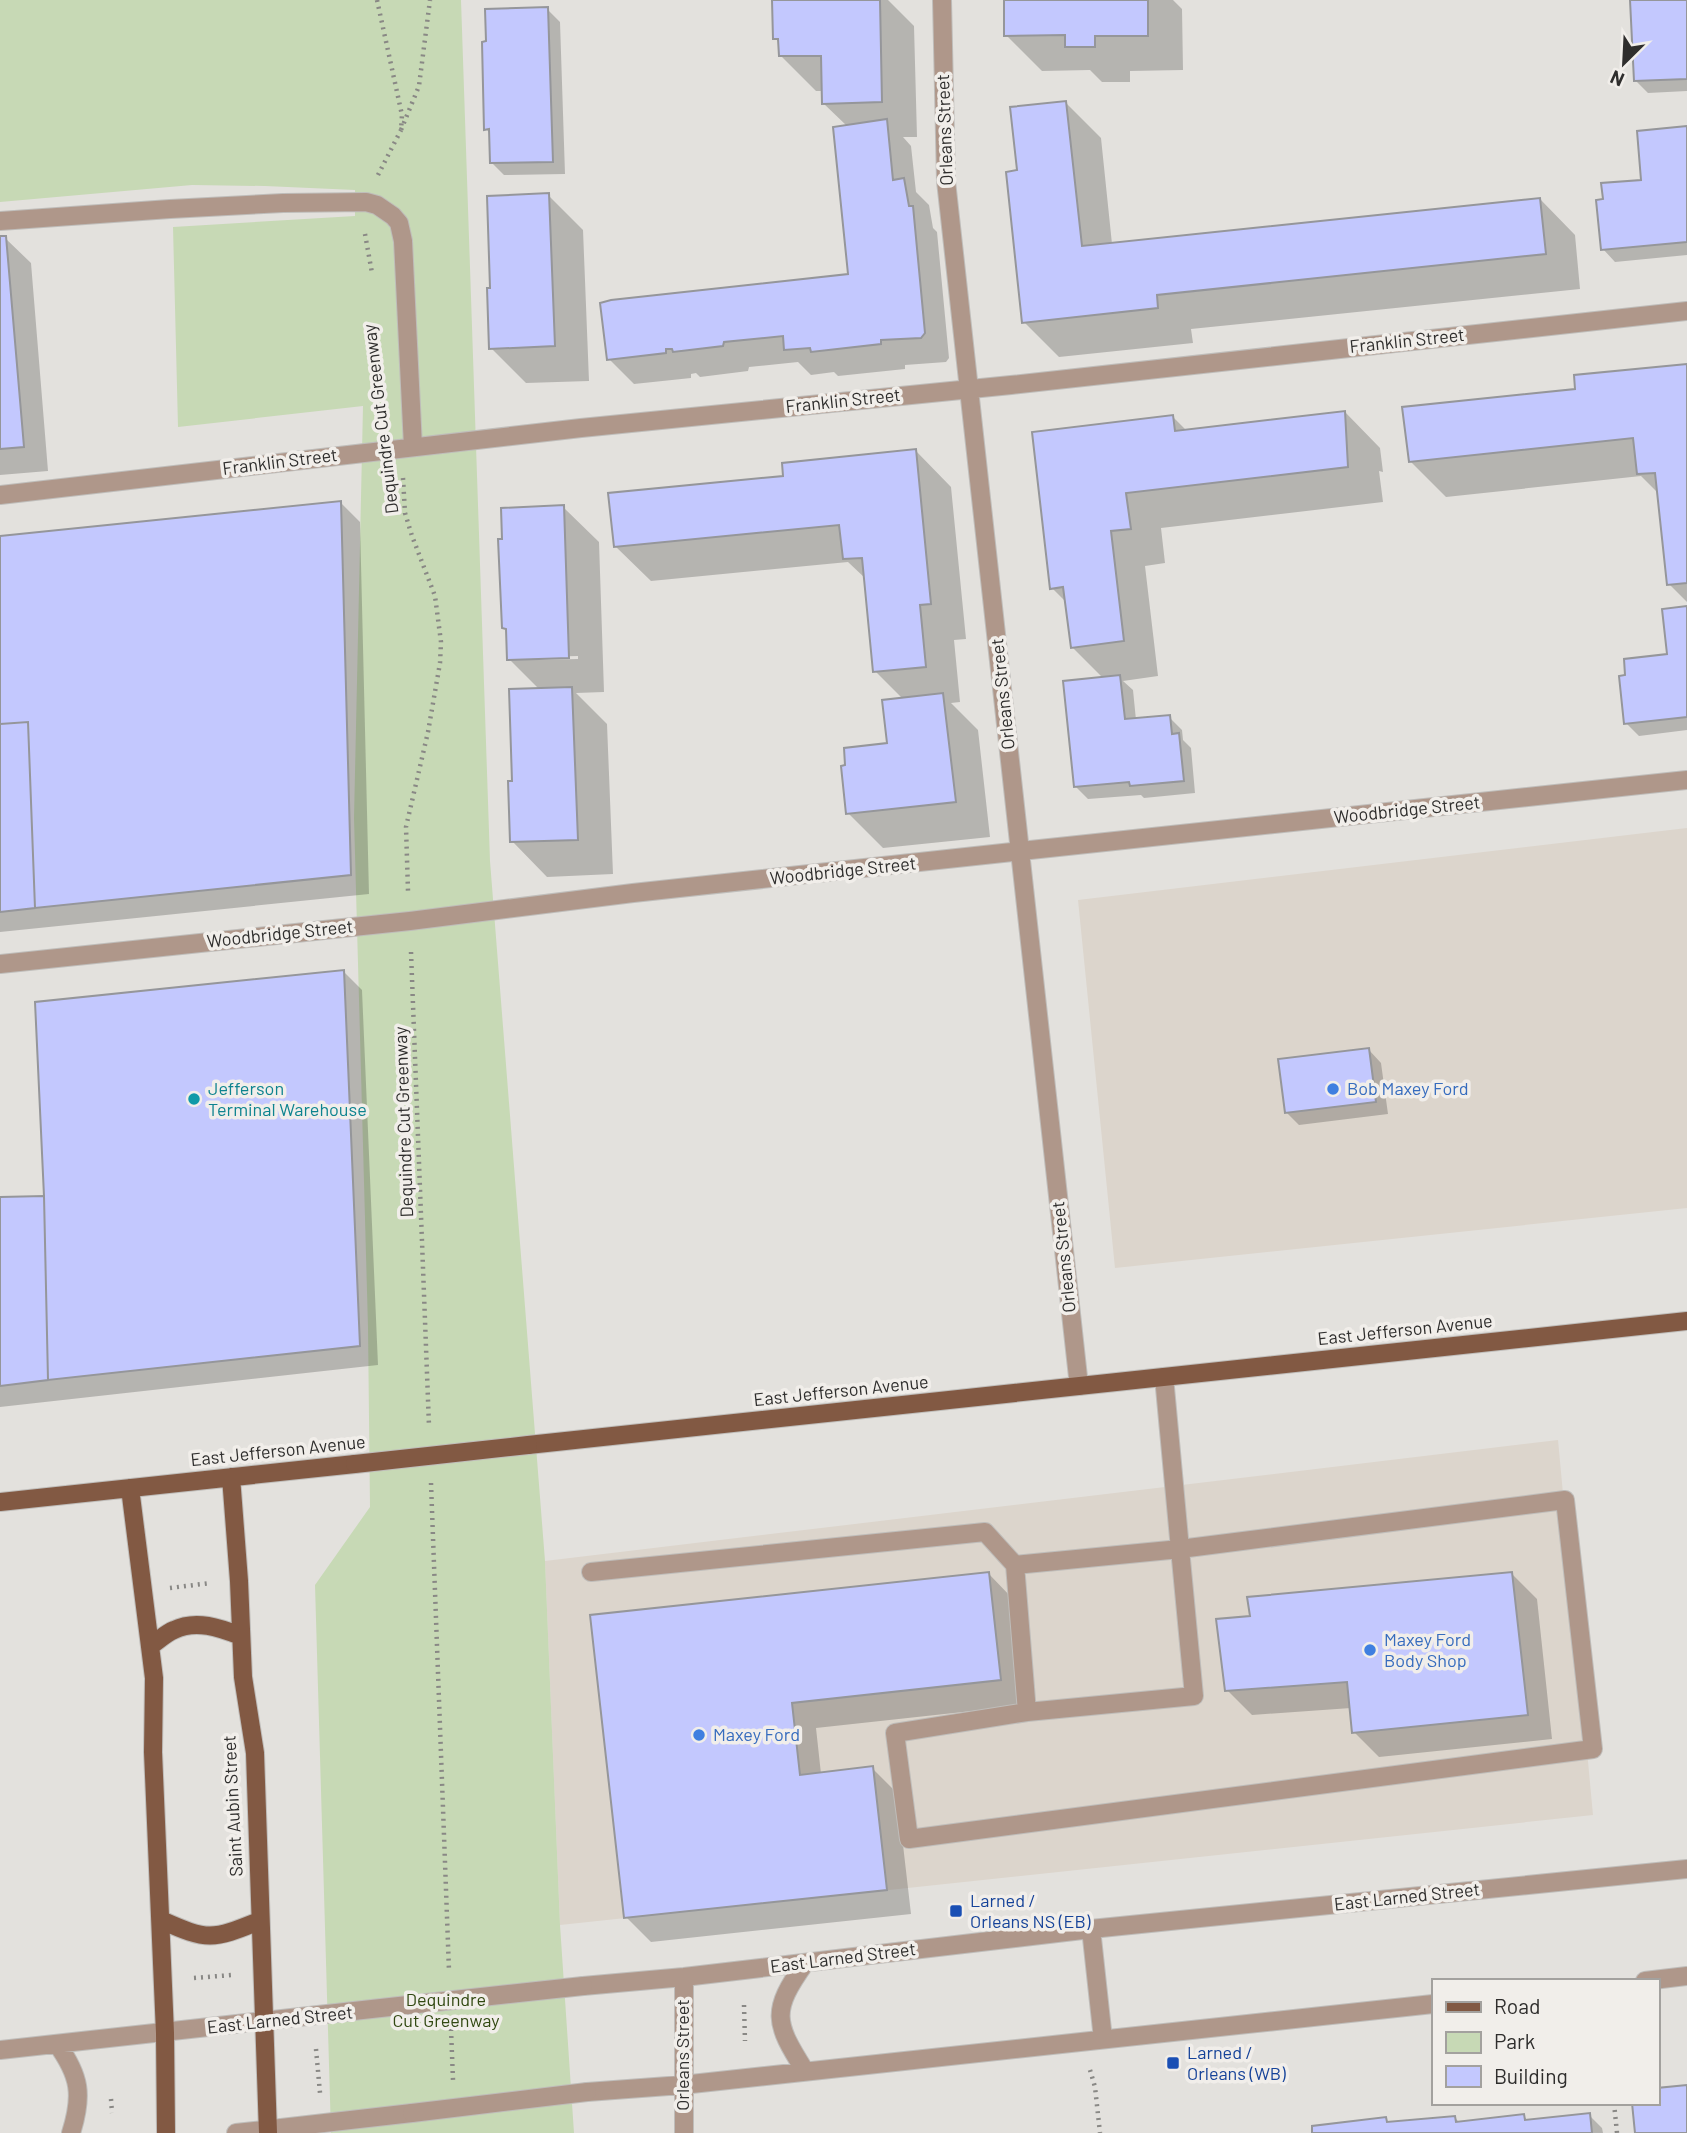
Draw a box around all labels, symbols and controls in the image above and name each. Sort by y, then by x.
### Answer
north arrow [1589,28,1659,98]
text: N [1606,66,1627,92]
street label: Orleans Street [931,74,957,186]
street label: Dequindre Cut Greenway [357,323,403,515]
street label: Franklin Street [1348,323,1466,357]
street label: Franklin Street [784,383,902,417]
street label: Franklin Street [221,443,339,479]
street label: Orleans Street [985,637,1019,751]
street label: Woodbridge Street [1333,790,1481,828]
street label: Woodbridge Street [769,851,917,889]
street label: Woodbridge Street [206,914,354,952]
street label: Dequindre Cut Greenway [389,1026,417,1218]
place label: Jefferson Terminal Warehouse [208,1077,367,1120]
place label: Bob Maxey Ford [1347,1077,1469,1099]
marker: Bob Maxey Ford [1325,1081,1341,1097]
marker: Jefferson Terminal Warehouse [186,1091,202,1107]
street label: Orleans Street [1046,1200,1080,1314]
street label: East Jefferson Avenue [1316,1309,1493,1349]
street label: East Jefferson Avenue [752,1370,929,1410]
street label: East Jefferson Avenue [189,1430,366,1470]
place label: Maxey Ford Body Shop [1384,1628,1471,1671]
marker: Maxey Ford Body Shop [1362,1642,1378,1658]
place label: Maxey Ford [713,1723,800,1745]
marker: Maxey Ford [691,1727,707,1743]
street label: Saint Aubin Street [217,1735,247,1877]
street label: East Larned Street [1333,1877,1481,1915]
place label: Larned / Orleans NS (EB) [970,1889,1091,1932]
marker: Larned / Orleans NS (EB) [948,1903,964,1919]
street label: East Larned Street [769,1937,917,1977]
legend [1432,1979,1659,2105]
park label: Dequindre Cut Greenway [392,1988,500,2031]
text: Road [1494,1993,1540,2018]
street label: Orleans Street [671,1999,693,2111]
street label: East Larned Street [206,2000,354,2038]
text: Park [1494,2028,1535,2053]
place label: Larned / Orleans (WB) [1187,2041,1286,2084]
marker: Larned / Orleans (WB) [1165,2055,1181,2071]
text: Building [1494,2063,1568,2088]

